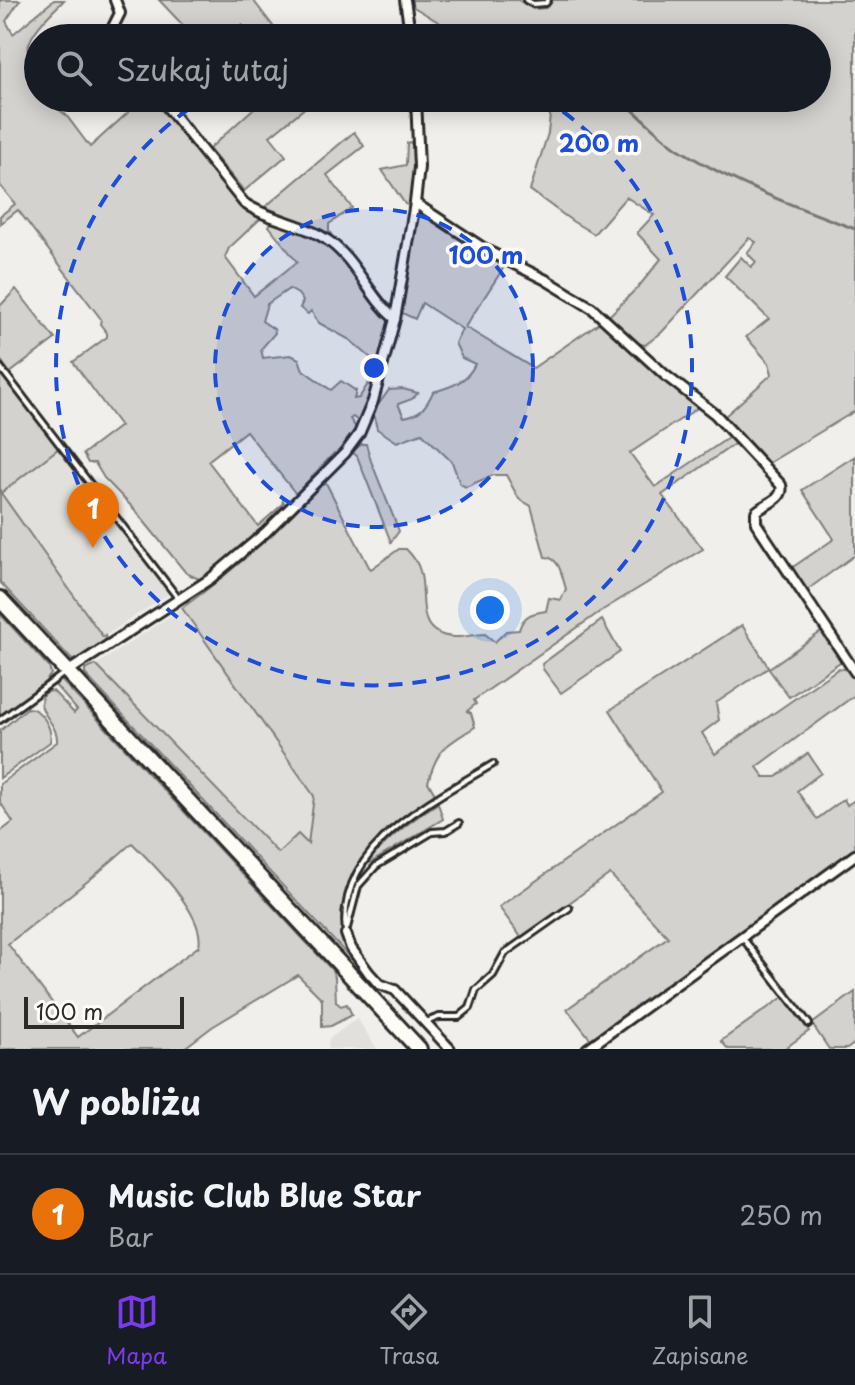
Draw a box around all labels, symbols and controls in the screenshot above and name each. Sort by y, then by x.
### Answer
search box [24,24,831,112]
icon: search [52,46,96,90]
text: Szukaj tutaj [116,46,289,91]
text: 200 m [559,124,639,160]
text: 100 m [449,236,523,272]
centre of rings [360,354,388,382]
pin: 1 [67,482,119,548]
your location [470,590,510,630]
scale bar [24,993,184,1029]
text: 100 m [36,994,103,1027]
text: W pobliżu [32,1075,201,1127]
text: Music Club Blue Star [108,1172,421,1217]
text: 1 [52,1195,64,1234]
text: 250 m [739,1195,823,1234]
text: Bar [108,1217,153,1256]
tab: Mapa [106,1290,167,1371]
tab: Trasa [379,1290,439,1371]
tab: Zapisane [652,1290,749,1371]

